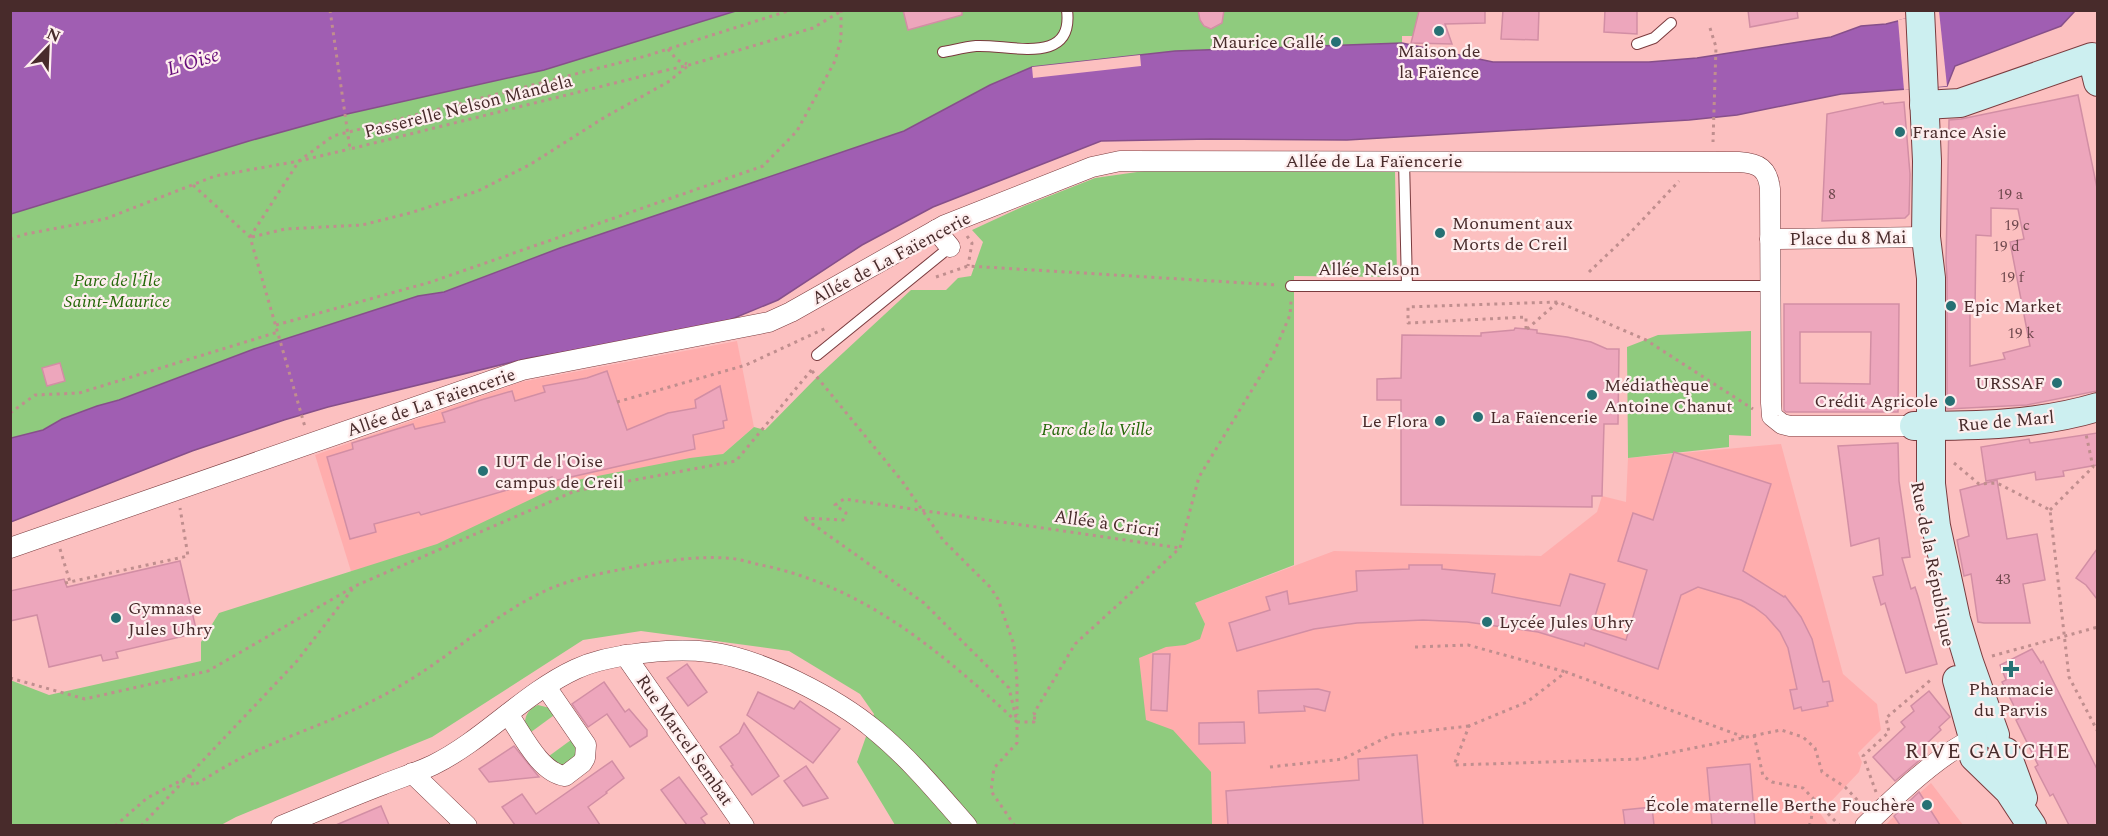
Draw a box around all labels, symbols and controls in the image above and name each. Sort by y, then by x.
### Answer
north arrow [18,18,78,78]
text: N [43,22,64,49]
marker: Maison de la Faïence [1432,24,1446,38]
place label: Maurice Gallé [1211,29,1324,56]
marker: Maurice Gallé [1329,35,1343,49]
place label: Maison de la Faïence [1398,38,1480,86]
water label: L'Oise [163,40,224,84]
street label: Passerelle Nelson Mandela [361,67,575,145]
place label: France Asie [1912,119,2006,146]
marker: France Asie [1893,125,1907,139]
street label: Allée de La Faïencerie [1286,148,1462,175]
house number: 8 [1828,183,1836,206]
house number: 19 a [1997,183,2024,206]
street label: Allée de La Faïencerie [807,205,976,312]
place label: Monument aux Morts de Creil [1452,210,1573,258]
house number: 19 c [2004,214,2030,237]
street label: Place du 8 Mai [1789,224,1907,253]
marker: Monument aux Morts de Creil [1433,226,1447,240]
house number: 19 d [1992,235,2020,258]
street label: Allée Nelson [1318,256,1420,283]
house number: 19 f [2000,266,2026,289]
park label: Parc de l'Île Saint-Maurice [64,267,170,315]
place label: Epic Market [1963,293,2062,320]
marker: Epic Market [1944,299,1958,313]
house number: 19 k [2007,322,2035,345]
street label: Allée de La Faïencerie [343,361,519,444]
place label: URSSAF [1975,370,2045,397]
place label: Médiathèque Antoine Chanut [1604,372,1733,420]
marker: URSSAF [2050,376,2064,390]
marker: Médiathèque Antoine Chanut [1585,388,1599,402]
place label: Crédit Agricole [1815,388,1938,415]
marker: Crédit Agricole [1943,394,1957,408]
place label: La Faïencerie [1490,404,1598,431]
street label: Rue de Marl [1957,404,2056,439]
place label: Le Flora [1362,408,1428,435]
marker: La Faïencerie [1471,410,1485,424]
marker: Le Flora [1433,414,1447,428]
park label: Parc de la Ville [1041,416,1153,443]
place label: IUT de l'Oise campus de Creil [495,448,624,496]
marker: IUT de l'Oise campus de Creil [476,464,490,478]
street label: Rue de la République [1903,479,1962,649]
street label: Allée à Cricri [1052,503,1161,544]
house number: 43 [1995,568,2011,591]
place label: Gymnase Jules Uhry [128,595,213,643]
place label: Lycée Jules Uhry [1499,609,1635,636]
marker: Gymnase Jules Uhry [109,611,123,625]
marker: Lycée Jules Uhry [1480,615,1494,629]
marker: Pharmacie du Parvis [2004,662,2018,676]
street label: Rue Marcel Sembat [629,669,740,811]
place label: Pharmacie du Parvis [1969,676,2053,724]
district label: RIVE GAUCHE [1905,736,2071,768]
place label: École maternelle Berthe Fouchère [1645,792,1915,819]
marker: École maternelle Berthe Fouchère [1920,798,1934,812]

